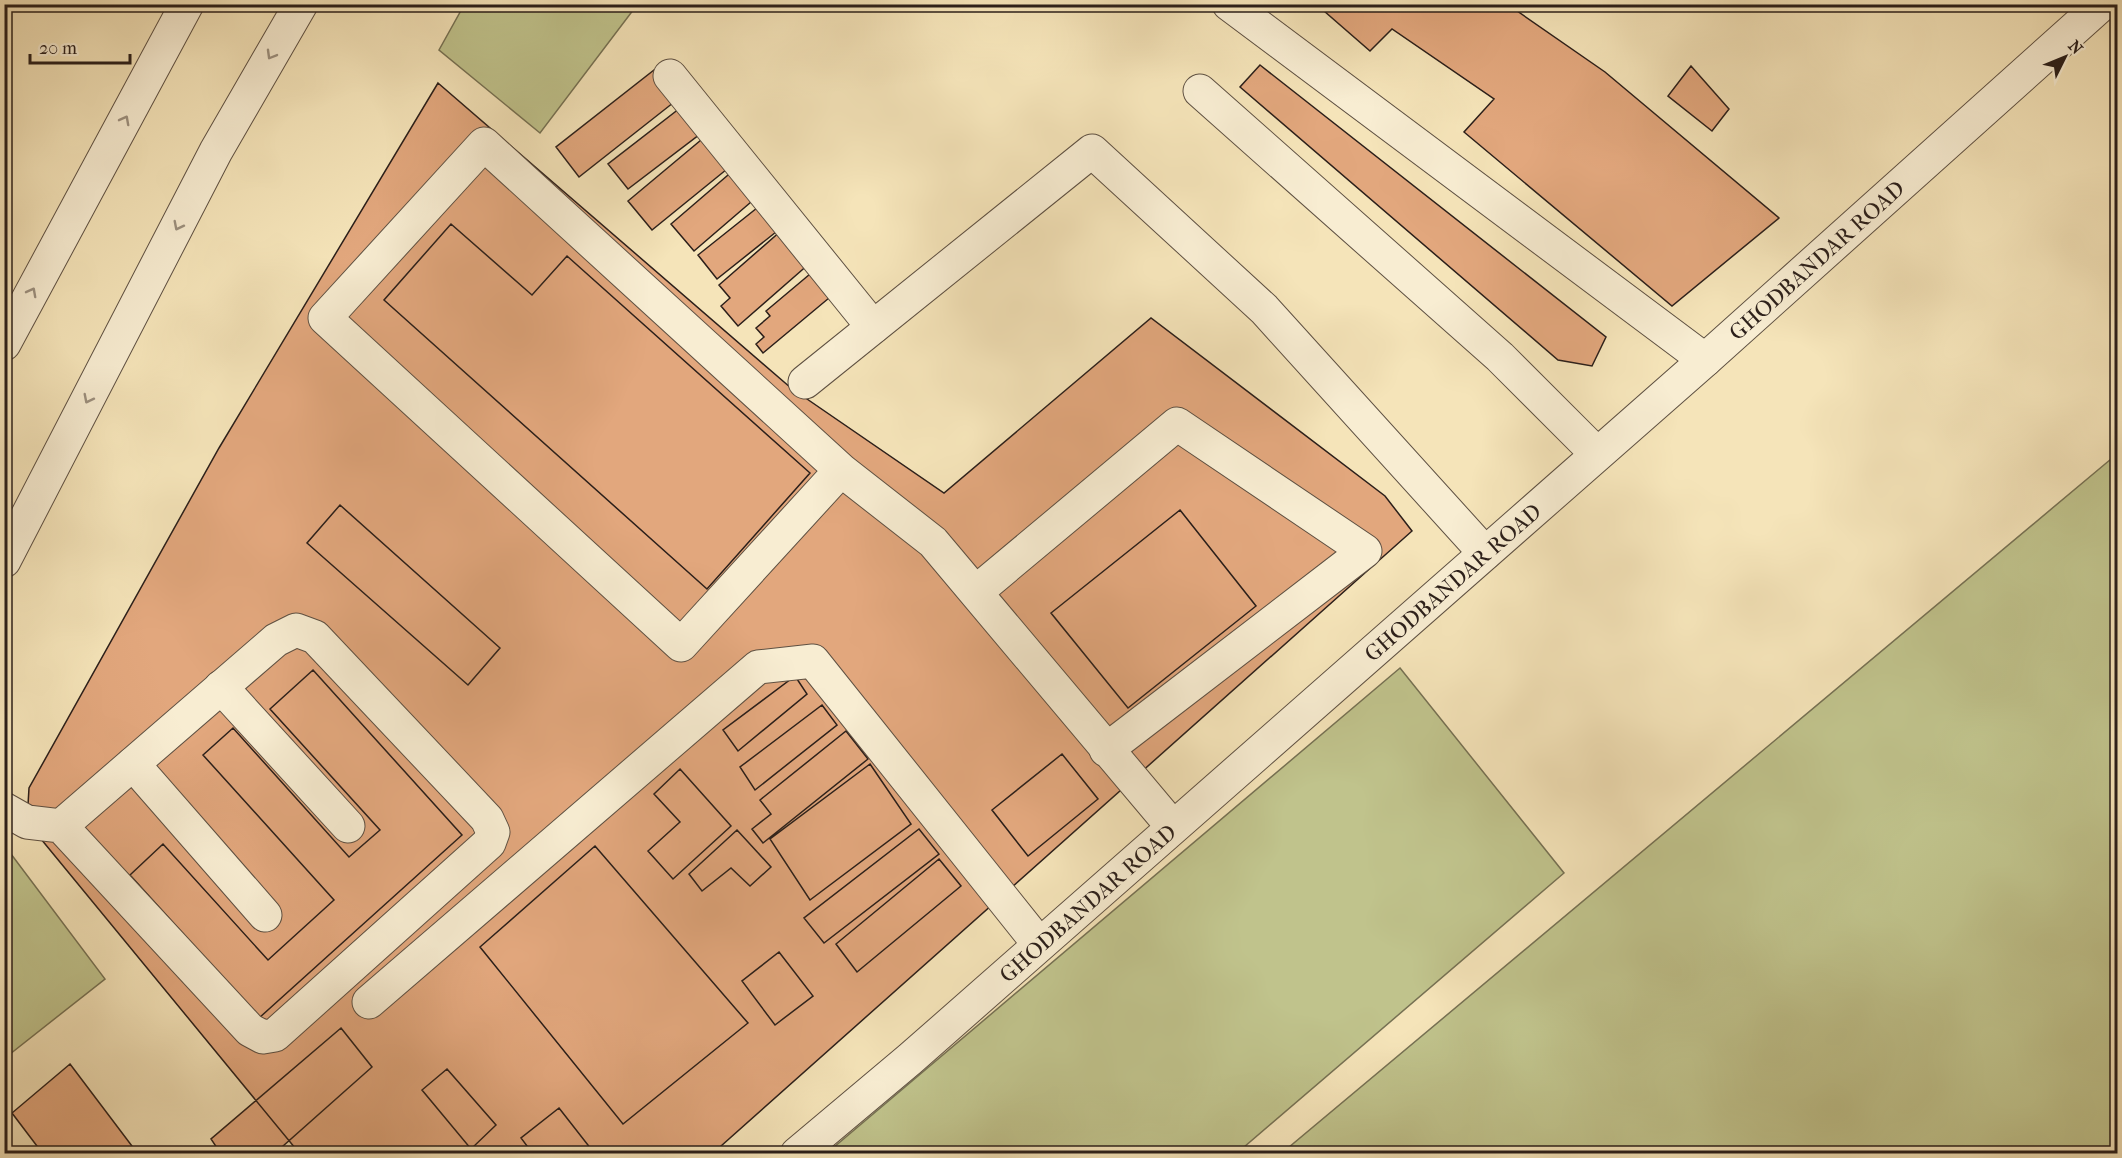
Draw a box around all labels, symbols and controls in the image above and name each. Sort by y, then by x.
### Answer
scale bar [30,27,130,65]
north arrow [2035,27,2095,87]
text: N [2065,36,2087,59]
text: 20 m [39,38,77,59]
one-way arrow [267,49,279,59]
one-way arrow [118,116,129,127]
street label: GHODBANDAR ROAD [1724,176,1910,346]
one-way arrow [173,220,185,231]
one-way arrow [25,288,36,298]
one-way arrow [84,393,95,404]
street label: GHODBANDAR ROAD [1360,498,1547,667]
street label: GHODBANDAR ROAD [995,819,1182,988]

